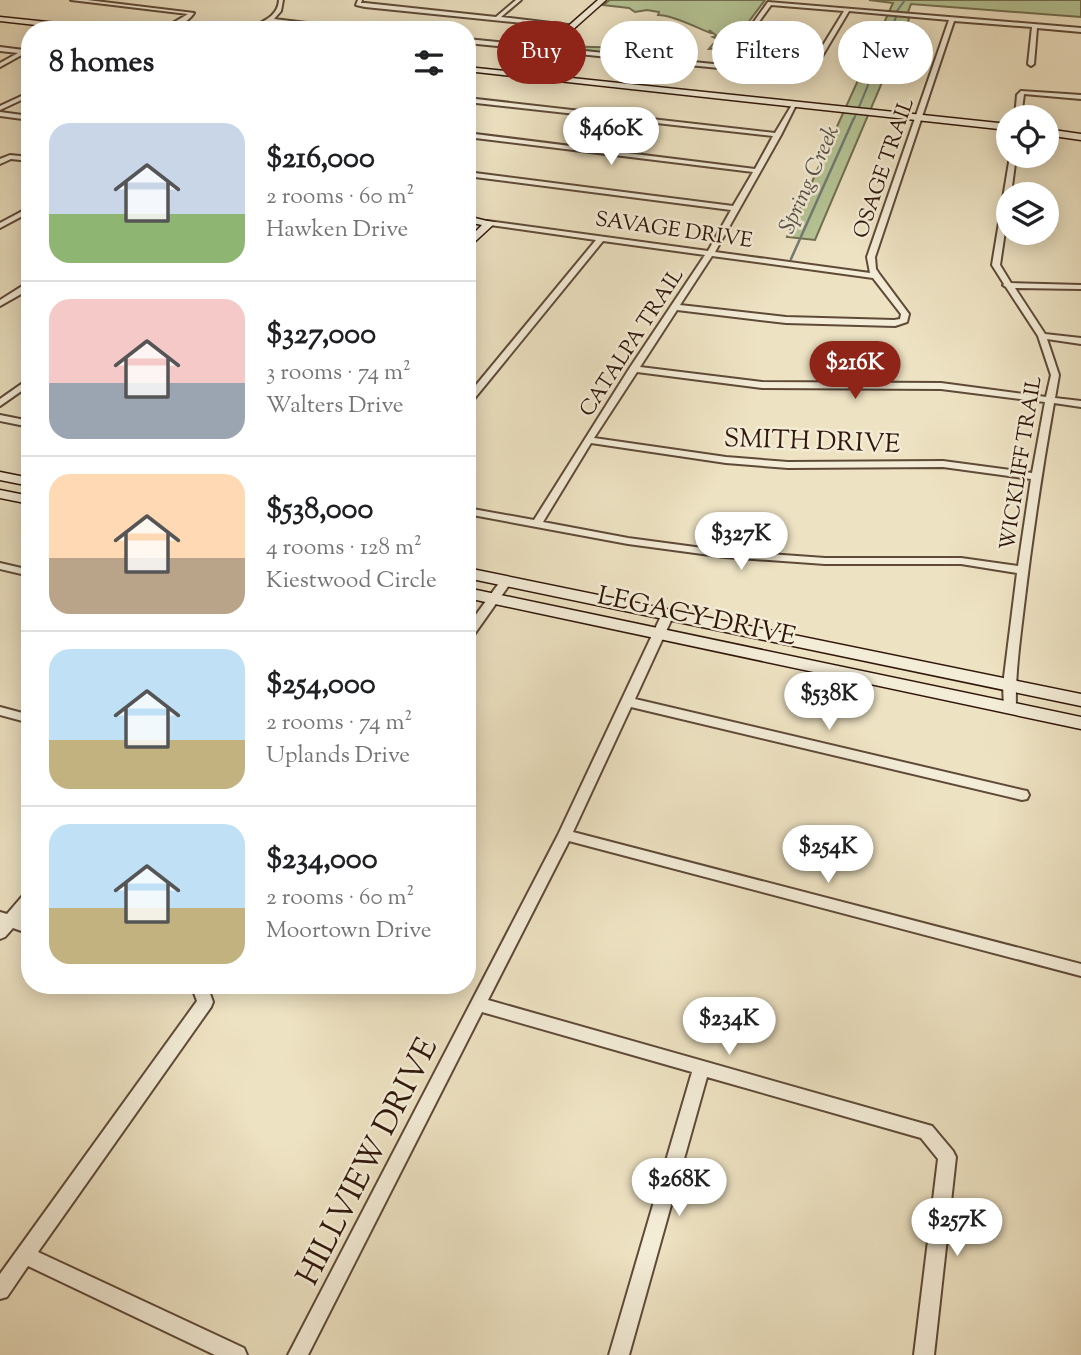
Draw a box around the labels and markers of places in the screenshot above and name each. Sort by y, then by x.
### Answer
pin: $460K [562,108,660,167]
pin: $216K [806,342,904,401]
pin: $327K [692,512,790,572]
pin: $538K [780,672,878,732]
pin: $254K [779,826,877,885]
pin: $234K [680,998,778,1057]
pin: $268K [630,1158,728,1218]
pin: $257K [908,1198,1006,1258]

